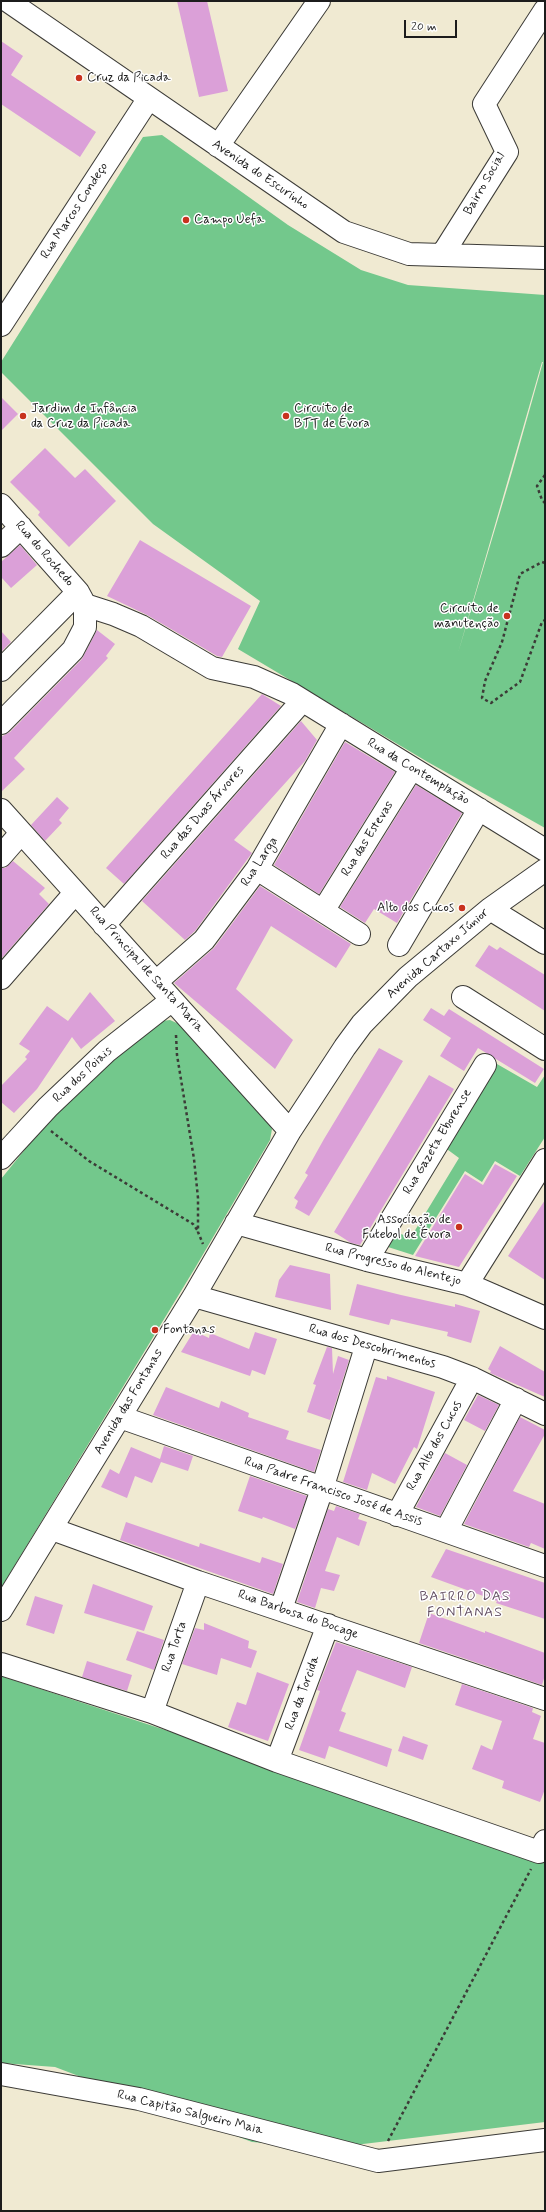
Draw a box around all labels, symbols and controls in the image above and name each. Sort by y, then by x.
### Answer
scale bar [406,12,459,38]
text: 20 m [411,19,437,35]
place label: Cruz da Picada [87,70,170,86]
marker: Cruz da Picada [74,73,84,83]
street label: Avenida do Escurinho [209,137,311,213]
street label: Bairro Social [461,150,509,218]
street label: Rua Marcos Condeço [38,160,112,262]
place label: Campo Uefa [194,212,264,228]
marker: Campo Uefa [181,215,191,225]
place label: Jardim de Infância da Cruz da Picada [31,401,137,432]
place label: Circuito de BTT de Évora [294,401,370,432]
marker: Jardim de Infância da Cruz da Picada [18,411,28,421]
marker: Circuito de BTT de Évora [281,411,291,421]
street label: Rua do Rochedo [11,518,77,590]
place label: Circuito de manutenção [434,601,499,632]
marker: Circuito de manutenção [502,611,512,621]
street label: Rua da Contemplação [364,735,472,809]
street label: Rua das Duas Árvores [158,763,248,863]
street label: Rua das Estevas [339,798,397,880]
street label: Rua Larga [238,834,282,890]
place label: Alto dos Cucos [377,900,454,916]
marker: Alto dos Cucos [457,903,467,913]
street label: Rua Principal de Santa Maria [85,904,207,1036]
street label: Avenida Cartaxo Júnior [384,905,492,1003]
street label: Rua dos Poiais [50,1044,116,1106]
street label: Rua Gazeta Eborense [400,1086,476,1198]
place label: Associação de Futebol de Évora [362,1212,451,1243]
marker: Associação de Futebol de Évora [454,1222,464,1232]
street label: Rua Progresso do Alentejo [323,1241,463,1289]
street label: Rua dos Descobrimentos [307,1321,437,1373]
place label: Fontanas [163,1322,215,1338]
marker: Fontanas [150,1325,160,1335]
street label: Avenida das Fontanas [91,1346,167,1458]
street label: Rua Alto dos Cucos [404,1398,466,1494]
street label: Rua Padre Francisco José de Assis [242,1454,424,1530]
street label: Rua Barbosa do Bocage [235,1587,361,1643]
district label: BAIRRO DAS FONTANAS [419,1589,511,1622]
street label: Rua Torta [159,1620,191,1674]
street label: Rua da Torcida [282,1654,324,1732]
street label: Rua Capitão Salgueiro Maia [115,2087,265,2139]

